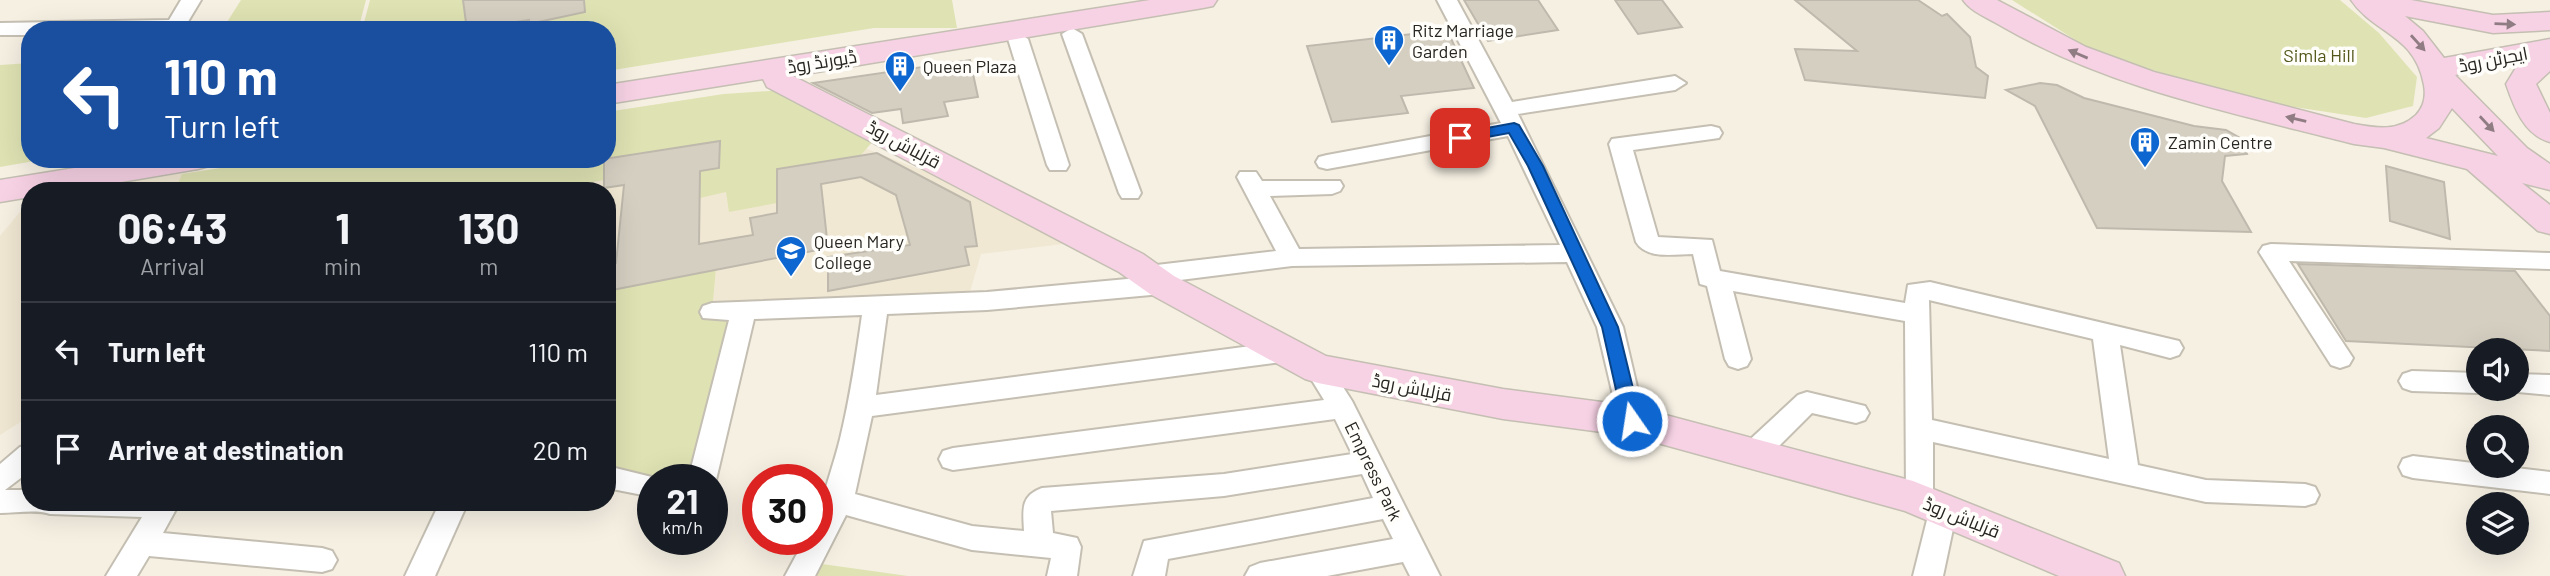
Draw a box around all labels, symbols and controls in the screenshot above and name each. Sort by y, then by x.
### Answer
place label: Ritz Marriage Garden [1412,19,1514,62]
one-way arrow [2494,19,2516,30]
building icon: Ritz Marriage Garden [1372,23,1406,67]
one-way arrow [2409,34,2425,51]
street label: ایجرٹن روڈ [2456,42,2530,77]
park label: Simla Hill [2283,44,2355,66]
street label: ڈیورنڈ روڈ [786,45,858,78]
text: 110 m [164,46,278,105]
one-way arrow [2068,48,2089,59]
icon: left [49,49,140,140]
building icon: Queen Plaza [883,49,917,93]
place label: Queen Plaza [923,55,1017,77]
text: Turn left [164,106,281,144]
pin [1430,108,1490,168]
one-way arrow [2285,113,2307,124]
street label: قزلباش روڈ [863,115,945,173]
one-way arrow [2479,115,2495,132]
icon: arrive [1441,119,1479,157]
building icon: Zamin Centre [2128,125,2162,169]
place label: Zamin Centre [2168,131,2273,153]
text: 06:43 [118,202,227,252]
text: 1 [335,202,350,252]
text: 130 [458,202,519,252]
place label: Queen Mary College [814,230,904,273]
school or university icon: Queen Mary College [774,234,808,278]
text: Arrival [140,252,205,280]
text: min [324,252,361,280]
text: m [479,252,498,280]
icon: left [49,332,87,370]
text: Turn left [108,336,206,367]
text: 110 m [528,336,588,367]
map controls [2466,338,2529,555]
button: sound [2466,338,2529,401]
street label: قزلباش روڈ [1370,369,1454,406]
position arrow [1595,384,1669,458]
button: search [2466,415,2529,478]
street label: Empress Park [1341,418,1407,524]
icon: arrive [49,430,87,468]
text: Arrive at destination [108,434,344,465]
text: 20 m [533,434,588,465]
speed limit sign: 30 [742,464,833,555]
text: 21 [667,479,698,521]
street label: قزلباش روڈ [1920,492,2003,543]
button: layers [2466,492,2529,555]
text: km/h [662,516,703,538]

